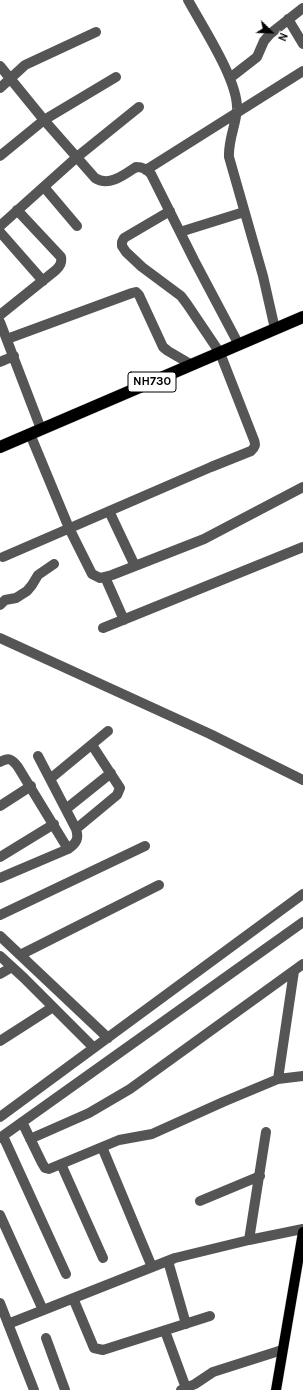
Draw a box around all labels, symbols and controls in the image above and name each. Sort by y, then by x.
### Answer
north arrow [251,12,291,52]
text: N [275,31,290,43]
road number: NH730 [128,372,176,392]

